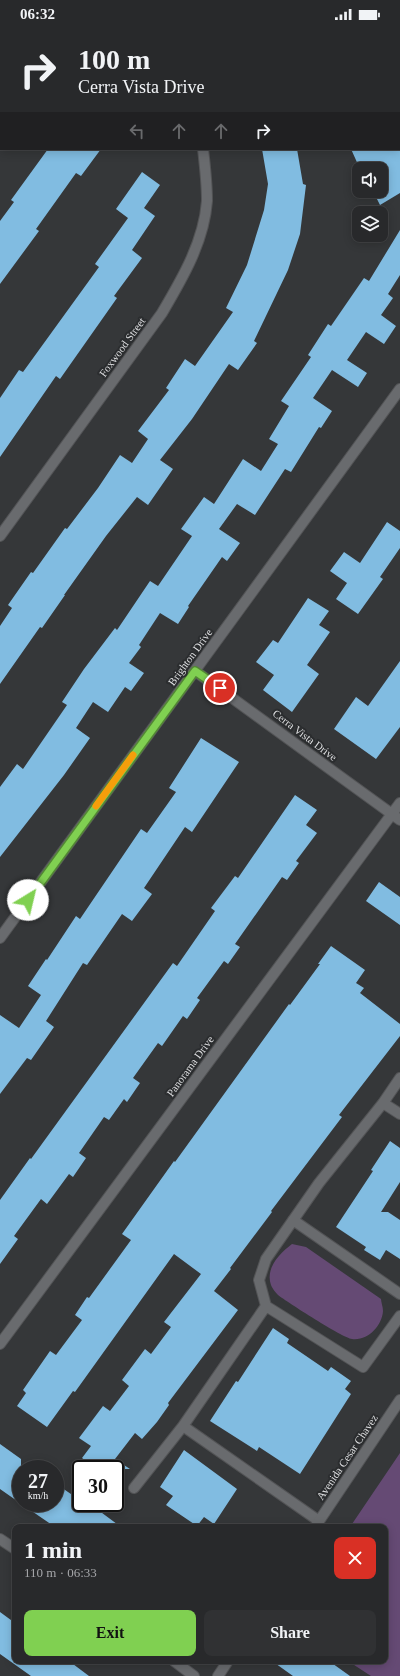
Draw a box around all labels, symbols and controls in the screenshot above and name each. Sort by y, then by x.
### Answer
text: 06:32 [20,6,55,22]
icon: right [12,44,64,96]
text: 100 m [78,44,150,75]
text: Cerra Vista Drive [78,77,205,97]
icon: left [126,120,148,142]
icon: ahead [168,120,190,142]
icon: ahead [210,120,232,142]
icon: right [252,120,274,142]
map controls [352,162,388,242]
button: sound [352,162,388,198]
button: layers [352,206,388,242]
street label: Foxwood Street [97,315,147,379]
street label: Brighton Drive [165,626,215,688]
pin [203,671,237,705]
icon: arrive [209,677,231,699]
street label: Cerra Vista Drive [271,707,340,763]
position arrow [7,879,49,921]
street label: Panorama Drive [164,1033,216,1099]
street label: Avenida Cesar Chavez [314,1412,380,1502]
speed limit sign: 30 [72,1460,124,1512]
text: 27 [28,1470,48,1492]
text: km/h [28,1490,48,1501]
text: 1 min [24,1537,82,1563]
button: close [334,1537,376,1579]
text: 110 m · 06:33 [24,1565,97,1580]
button: Exit [24,1610,196,1656]
button: Share [204,1610,376,1656]

